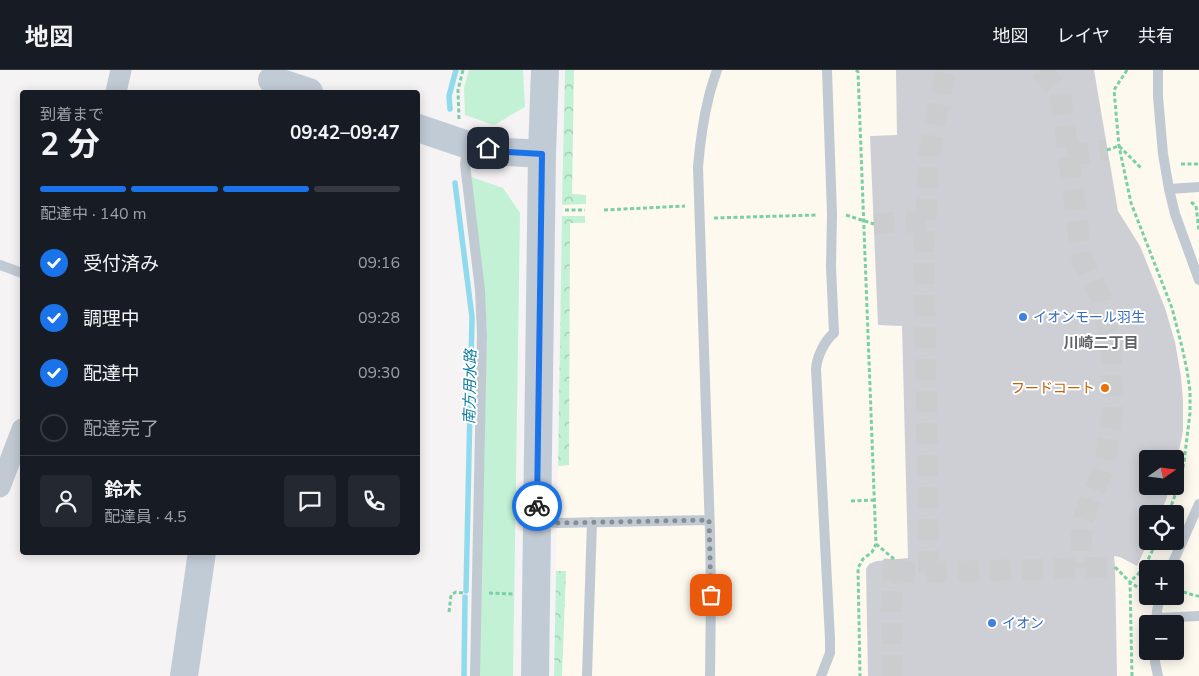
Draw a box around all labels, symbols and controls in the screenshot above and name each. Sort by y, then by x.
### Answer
text: 地図 [25,21,73,53]
text: 地図 [993,24,1029,48]
text: レイヤ [1057,24,1110,48]
text: 共有 [1138,24,1174,48]
text: 到着まで [40,104,104,126]
text: 09:42–09:47 [290,120,400,146]
text: 2 分 [40,123,100,166]
pin [467,127,509,169]
icon: home [474,134,502,162]
text: 配達中 · 140 m [40,203,146,225]
icon: check [40,249,68,277]
text: 受付済み [83,251,159,277]
text: 09:16 [358,252,400,274]
icon: check [40,304,68,332]
text: 調理中 [83,306,140,332]
text: 09:28 [358,307,400,329]
place label: イオンモール羽生 [1033,308,1145,327]
marker: イオンモール羽生 [1017,311,1029,323]
district label: 川崎二丁目 [1063,333,1139,353]
water label: 南方用水路 [459,347,481,425]
icon: check [40,359,68,387]
text: 配達中 [83,361,140,387]
text: 09:30 [358,362,400,384]
place label: フードコート [1011,379,1095,398]
marker: フードコート [1099,382,1111,394]
text: 配達完了 [83,416,159,442]
north arrow [1139,450,1184,495]
map controls [1139,450,1184,660]
button: person [40,475,92,527]
button: chat [284,475,336,527]
button: phone [348,475,400,527]
text: 鈴木 [104,477,142,503]
courier [512,481,562,531]
icon: bike [523,492,551,520]
button: locate [1139,505,1184,550]
text: 配達員 · 4.5 [104,506,187,528]
button: + [1139,560,1184,605]
pin [690,574,732,616]
icon: bag [697,581,725,609]
place label: イオン [1002,614,1044,633]
button: − [1139,615,1184,660]
marker: イオン [986,617,998,629]

